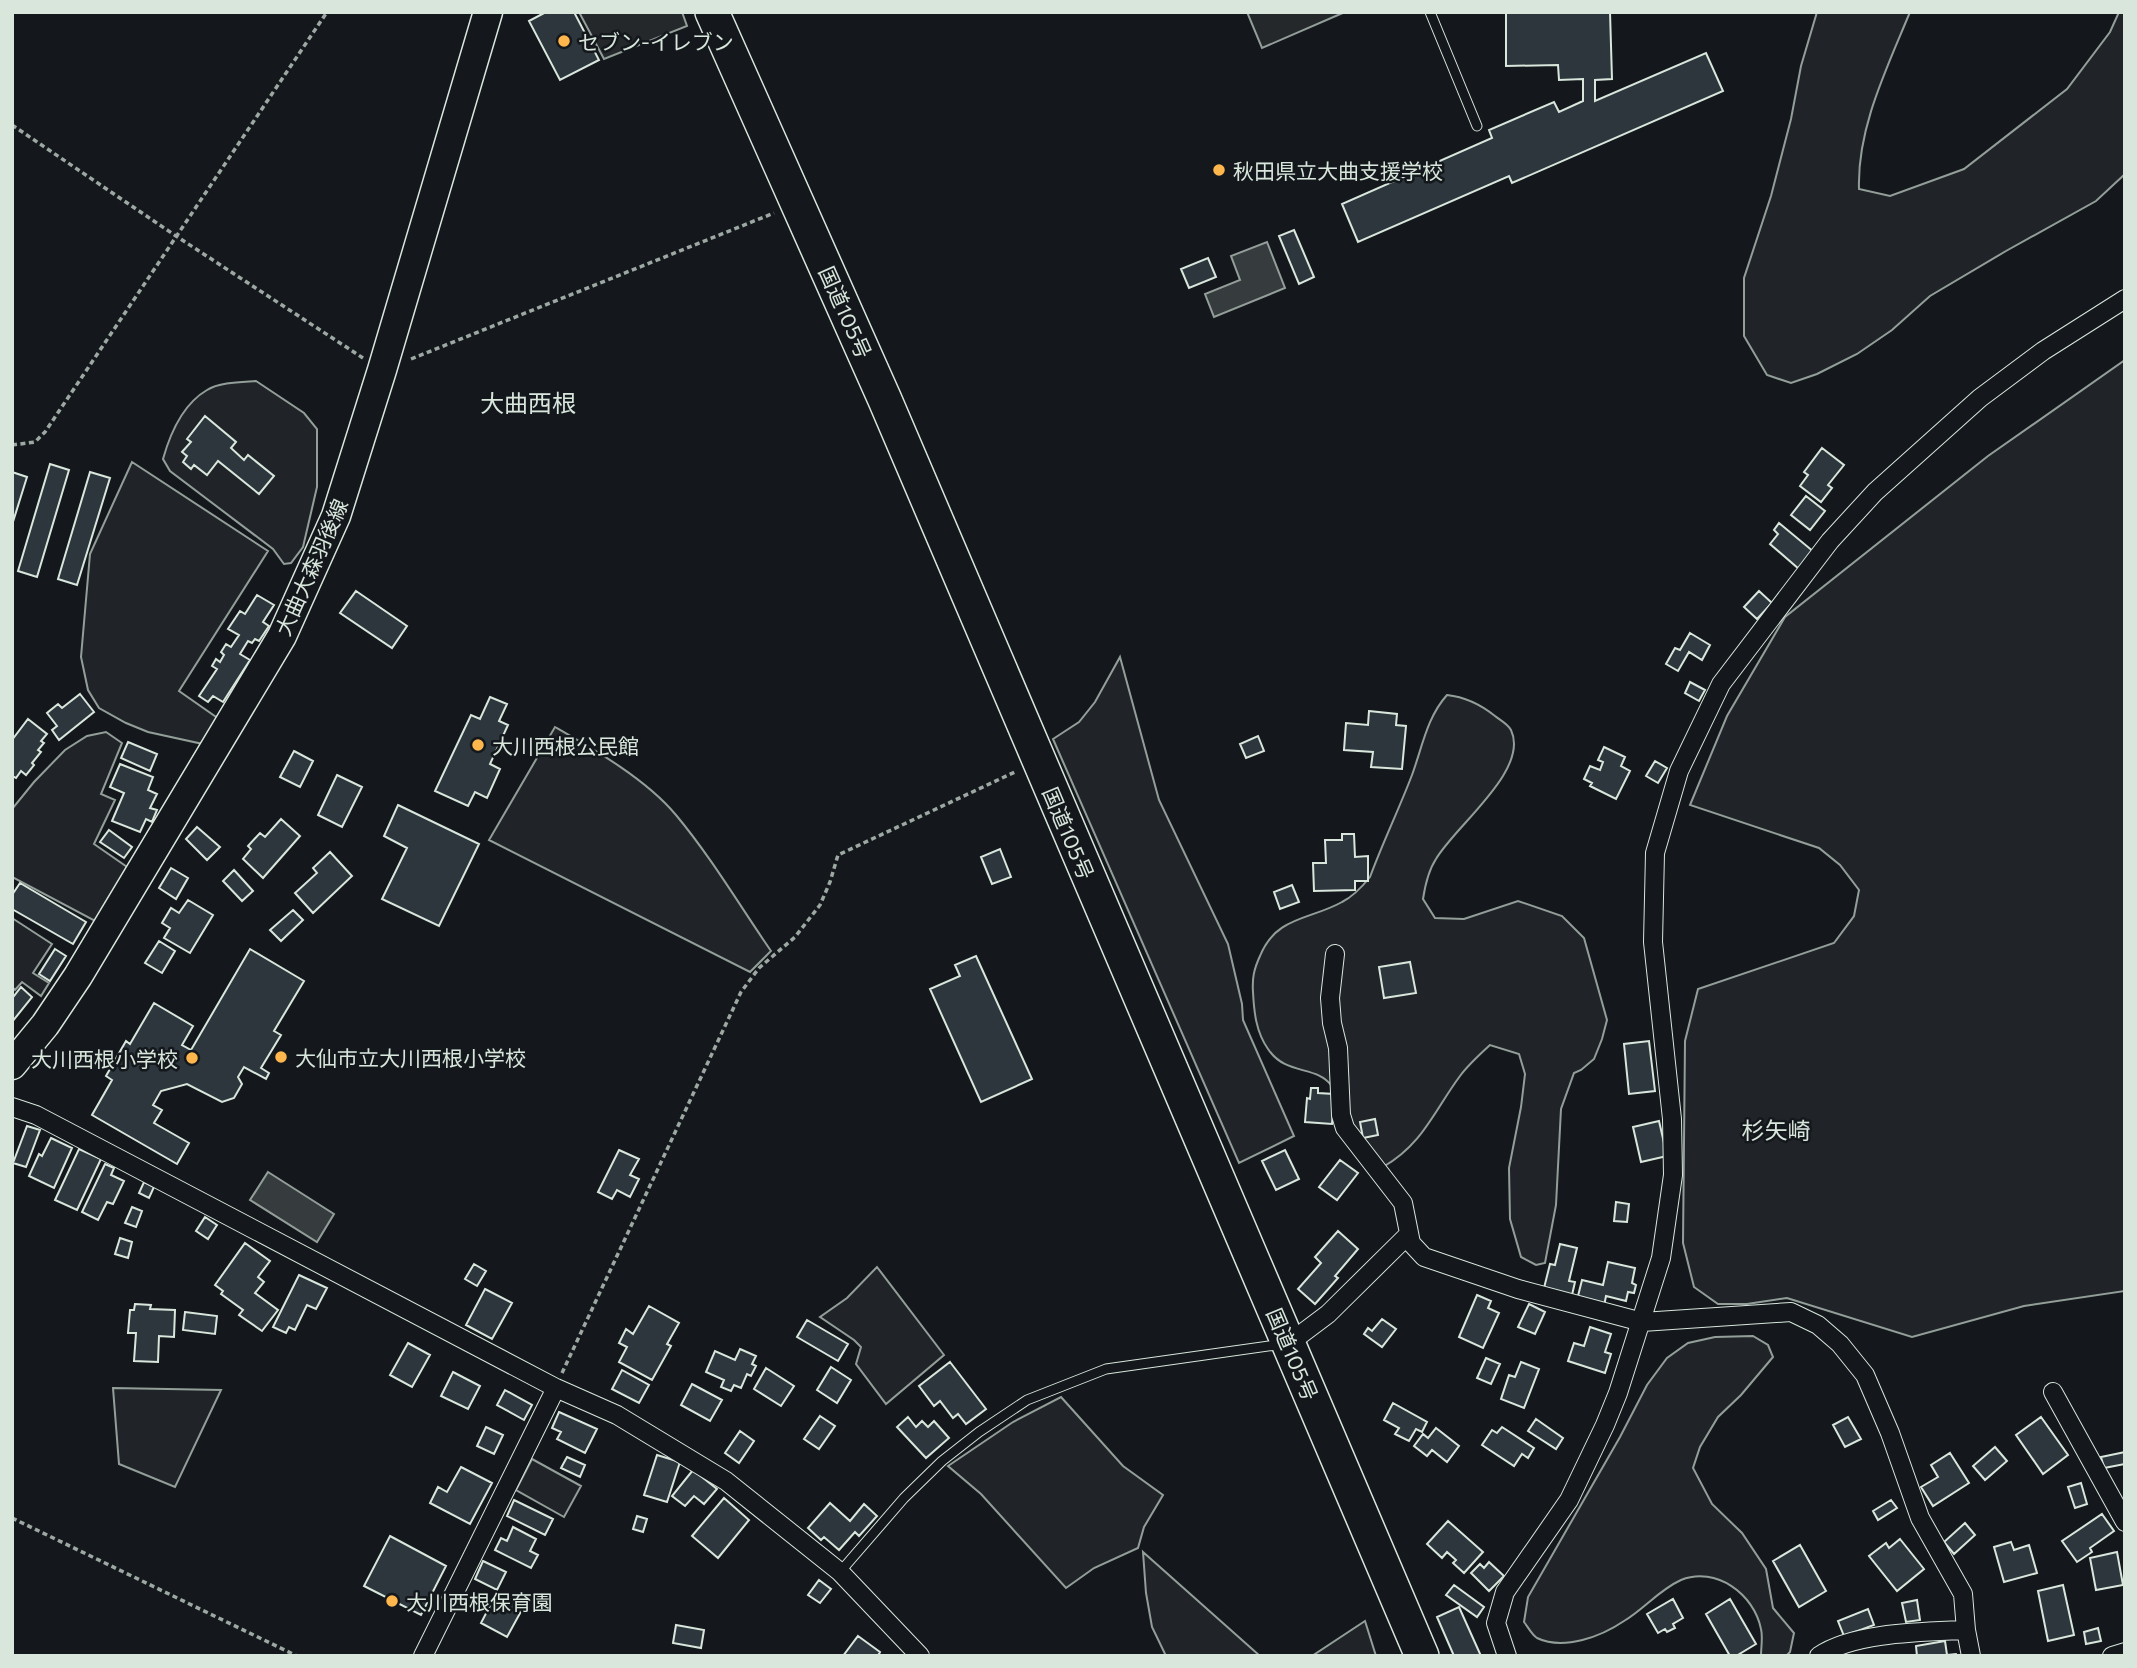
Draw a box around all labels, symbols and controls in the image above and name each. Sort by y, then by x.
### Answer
place label: セブン-イレブン [578,29,734,54]
marker: セブン-イレブン [556,33,572,49]
place label: 秋田県立大曲支援学校 [1233,158,1443,183]
marker: 秋田県立大曲支援学校 [1211,162,1227,178]
street label: 国道105号 [815,262,877,362]
district label: 大曲西根 [480,388,576,417]
street label: 大曲大森羽後線 [270,495,352,639]
place label: 大川西根公民館 [492,733,639,758]
marker: 大川西根公民館 [470,737,486,753]
street label: 国道105号 [1038,783,1100,883]
place label: 大仙市立大川西根小学校 [295,1045,526,1070]
place label: 大川西根小学校 [31,1046,178,1071]
marker: 大仙市立大川西根小学校 [273,1049,289,1065]
marker: 大川西根小学校 [184,1050,200,1066]
district label: 杉矢崎 [1742,1116,1811,1144]
street label: 国道105号 [1262,1304,1324,1404]
place label: 大川西根保育園 [406,1589,553,1614]
marker: 大川西根保育園 [384,1593,400,1609]

